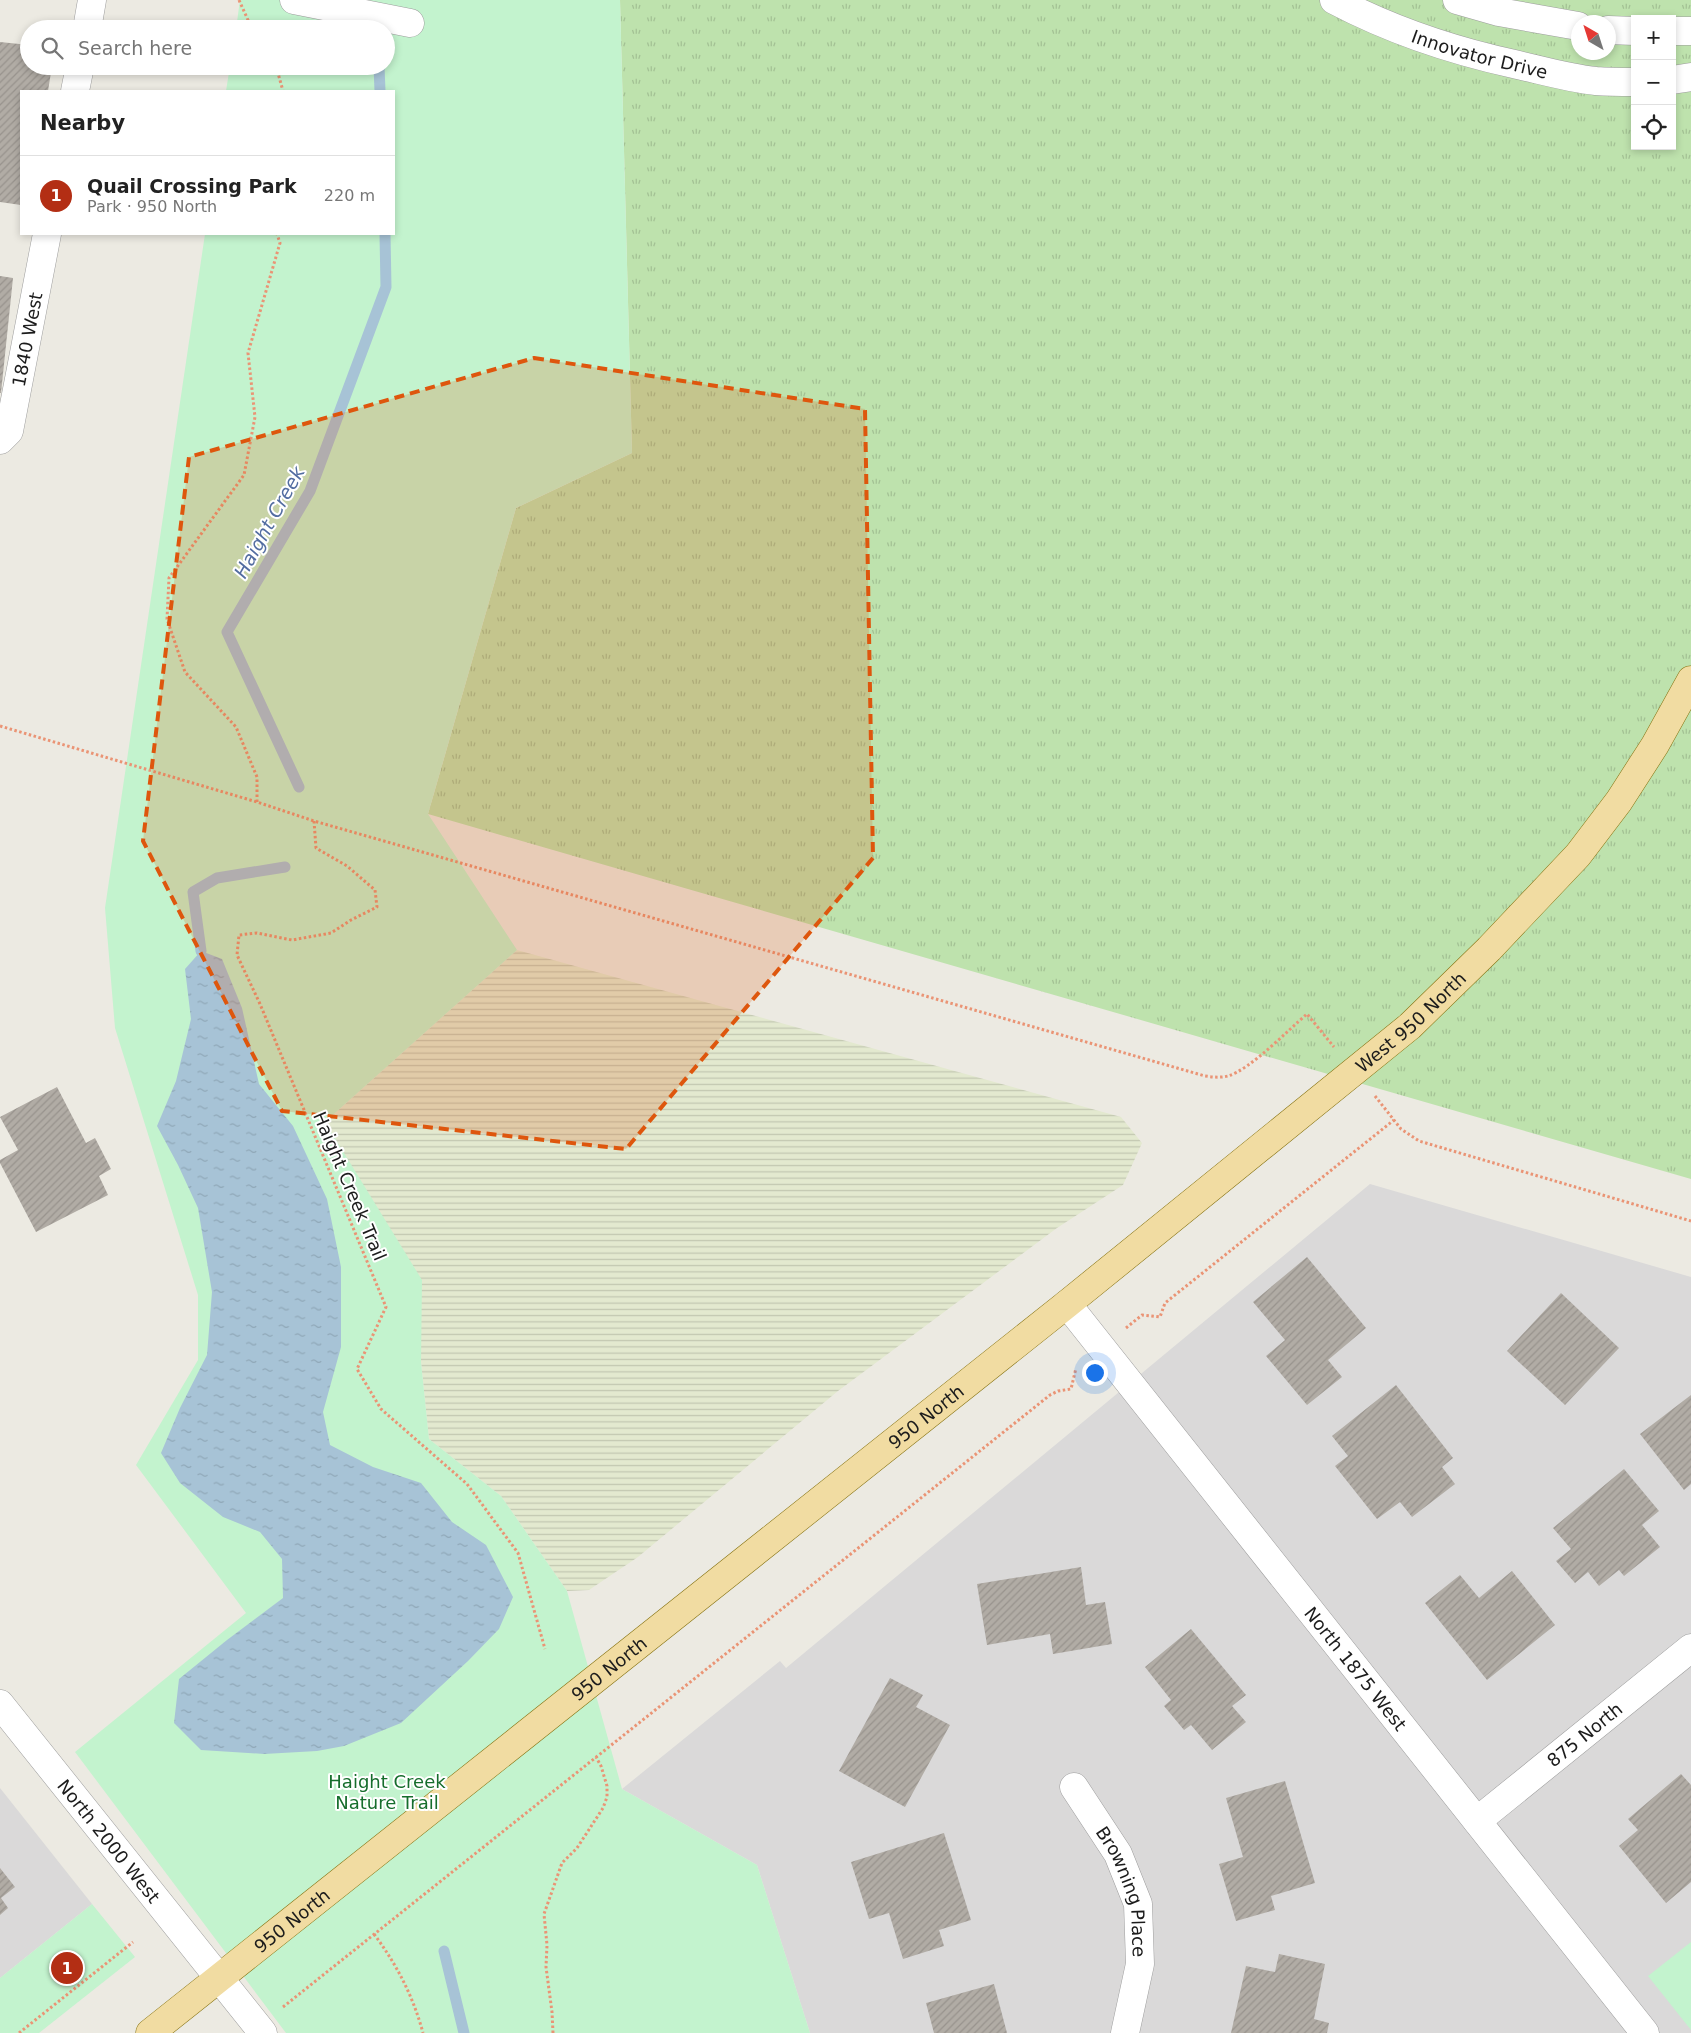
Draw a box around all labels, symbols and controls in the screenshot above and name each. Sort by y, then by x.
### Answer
north arrow [1571,15,1616,60]
map controls [1631,15,1676,150]
button: + [1631,15,1676,60]
search box [20,20,395,75]
street label: Innovator Drive [1409,25,1550,82]
icon: search [38,34,66,62]
text: Search here [78,37,192,59]
button: − [1631,60,1676,105]
button: locate [1631,105,1676,150]
text: Nearby [40,111,125,135]
text: Quail Crossing Park [87,175,297,197]
text: 1 [50,186,62,205]
text: 220 m [324,186,375,205]
text: Park · 950 North [87,197,217,216]
street label: 1840 West [7,290,46,388]
water label: Haight Creek [229,461,309,582]
street label: West 950 North [1351,967,1470,1076]
street label: Haight Creek Trail [309,1108,391,1264]
your location [1082,1360,1108,1386]
street label: 950 North [884,1380,968,1453]
street label: North 1875 West [1300,1602,1411,1734]
street label: 950 North [567,1632,651,1705]
street label: 875 North [1543,1698,1626,1771]
park label: Haight Creek Nature Trail [328,1771,446,1813]
street label: North 2000 West [54,1775,165,1907]
street label: Browning Place [1092,1822,1150,1957]
street label: 950 North [250,1884,334,1957]
pin: 1 [51,1949,83,1987]

